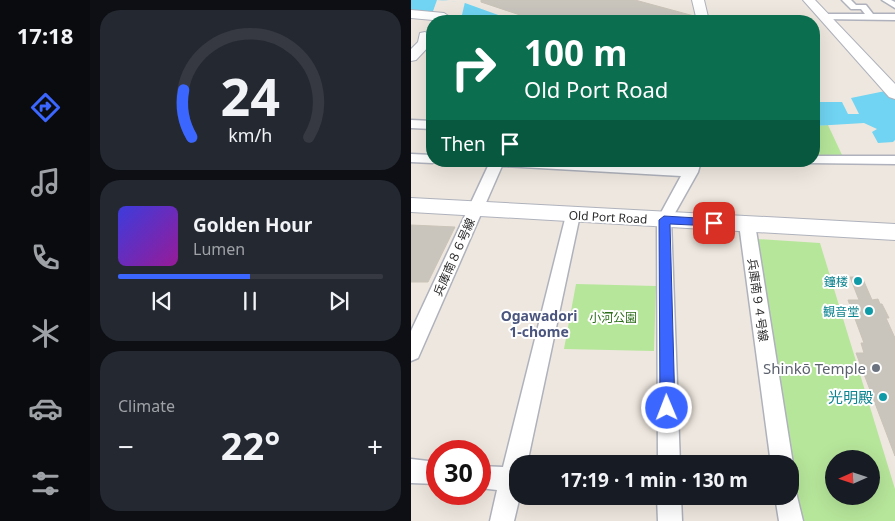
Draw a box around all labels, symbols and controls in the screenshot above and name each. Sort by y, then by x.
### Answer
text: 17:18 [17,20,73,50]
text: 100 m [524,29,627,76]
icon: right [441,35,506,100]
text: 24 [221,60,280,131]
text: Old Port Road [524,74,668,104]
icon: directions [28,90,63,125]
text: km/h [229,123,272,147]
icon: arrive [496,130,524,158]
text: Then [441,131,486,157]
icon: music [28,165,63,200]
pin [693,202,735,244]
street label: Old Port Road [568,206,648,228]
icon: arrive [700,209,728,237]
text: Golden Hour [193,212,312,238]
street label: 兵庫南８６号線 [429,215,479,299]
text: Lumen [193,238,245,260]
icon: phone [28,240,63,275]
street label: 兵庫南９４号線 [744,257,772,343]
place label: 鐘楼 [824,273,848,290]
marker: 鐘楼 [852,275,864,287]
icon: previous [148,287,176,315]
icon: pause [236,287,264,315]
icon: next [325,287,353,315]
place label: 観音堂 [823,303,859,320]
marker: 観音堂 [863,305,875,317]
district label: Ogawadori 1-chome [501,306,577,341]
park label: 小河公園 [589,309,637,326]
icon: climate [28,316,63,351]
place label: Shinkō Temple [763,358,866,378]
marker: Shinkō Temple [870,362,882,374]
position arrow [640,381,692,433]
place label: 光明殿 [828,387,873,407]
icon: car [28,391,63,426]
marker: 光明殿 [877,391,889,403]
text: Climate [118,395,175,417]
text: 22° [221,419,280,471]
text: − [118,427,134,465]
text: + [367,427,383,465]
speed limit sign: 30 [426,440,491,505]
north arrow [825,450,880,505]
map controls [825,450,880,505]
icon: filters [28,466,63,501]
text: 17:19 · 1 min · 130 m [560,467,748,493]

